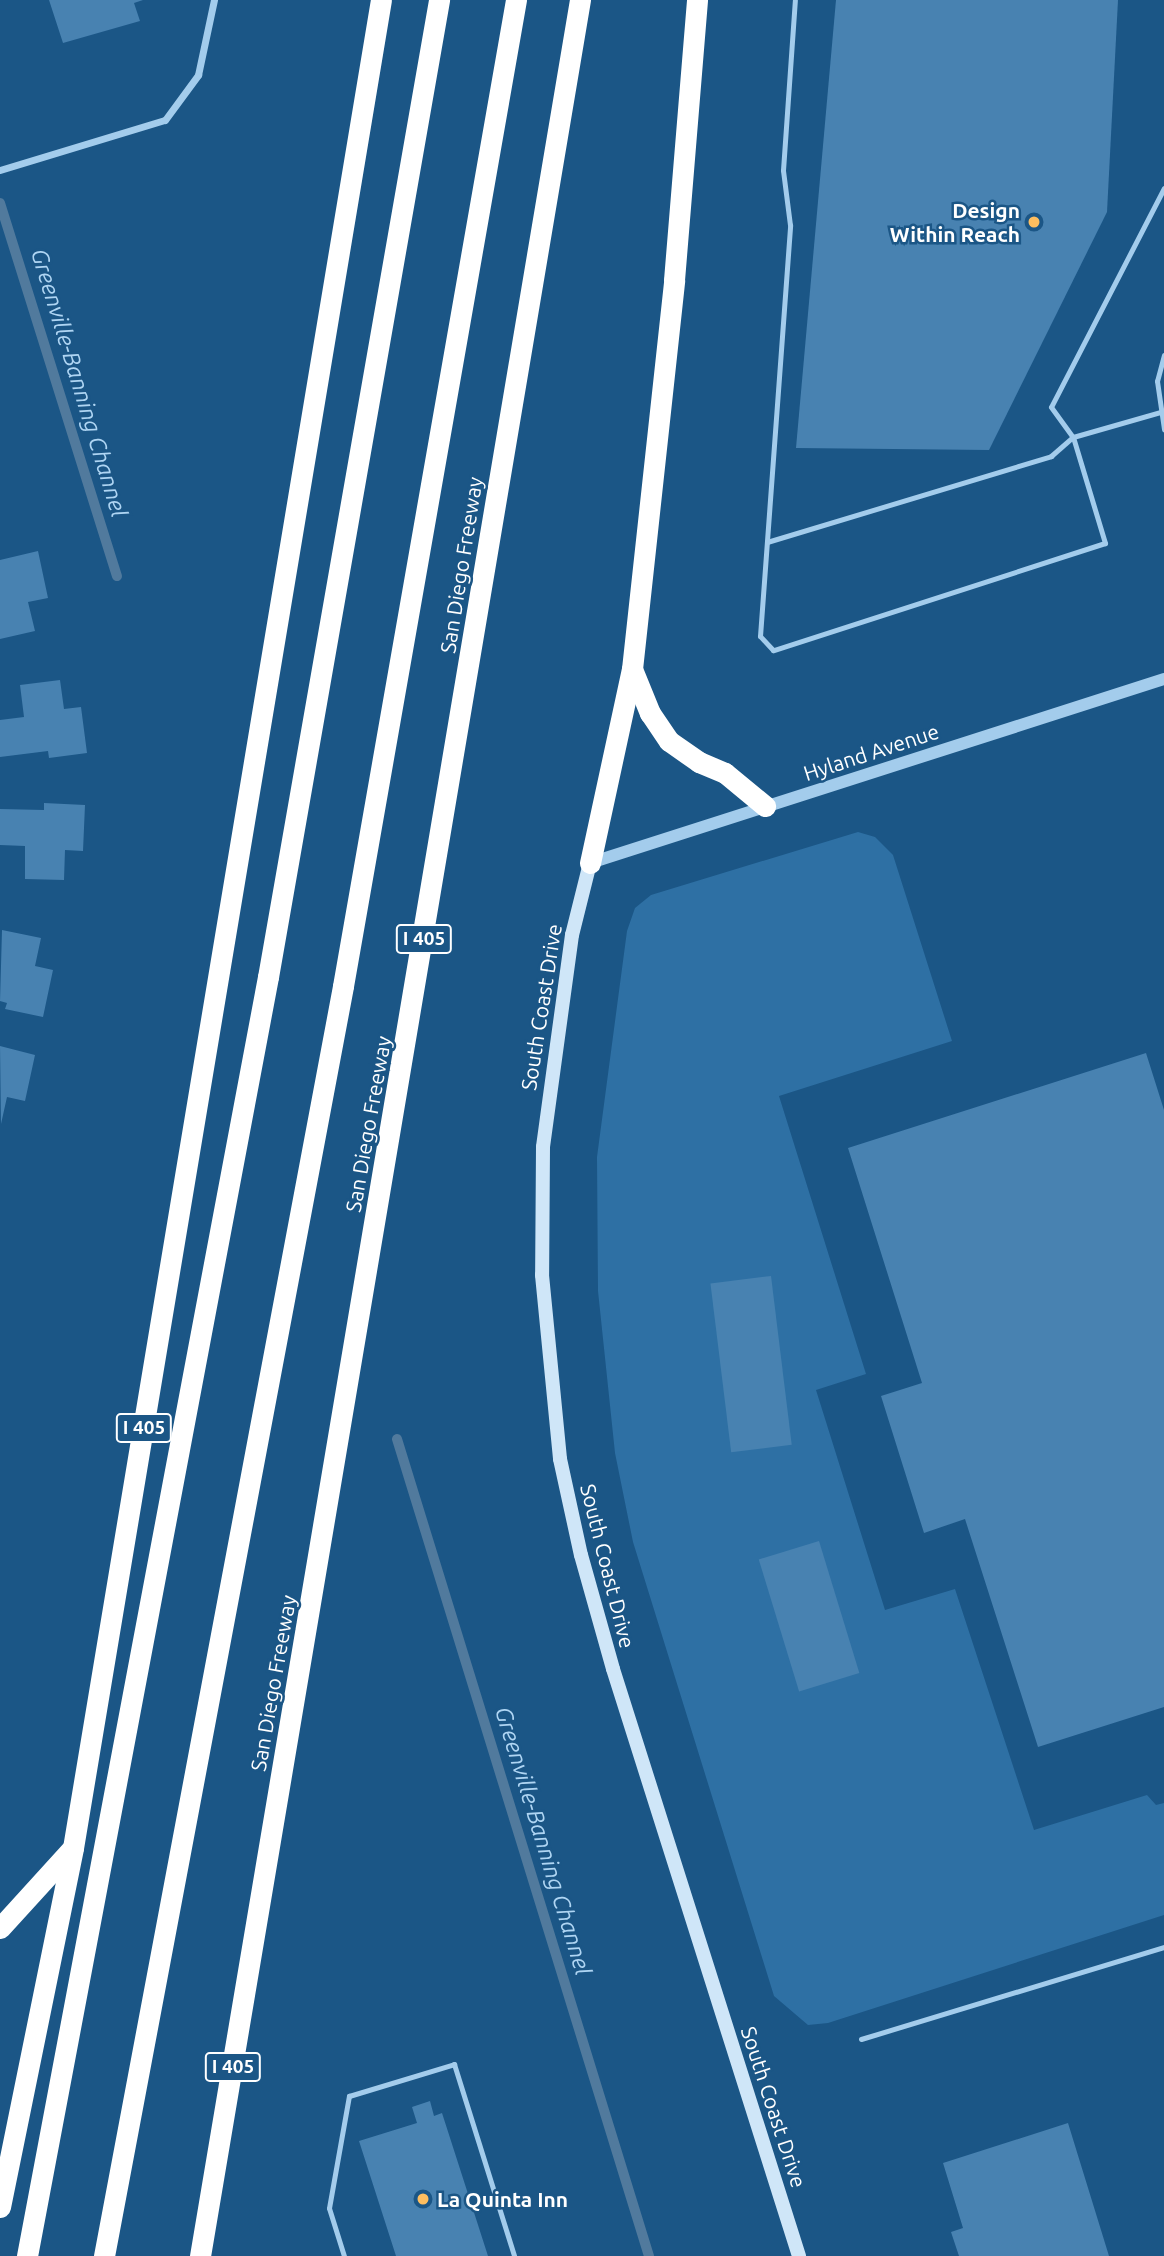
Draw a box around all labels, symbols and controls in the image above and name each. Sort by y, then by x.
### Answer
place label: Design Within Reach [890,197,1020,247]
marker: Design Within Reach [1026,214,1042,230]
water label: Greenville-Banning Channel [25,245,133,521]
street label: San Diego Freeway [435,475,487,655]
street label: Hyland Avenue [800,718,942,786]
street label: South Coast Drive [515,922,567,1092]
road number: I 405 [394,923,454,954]
street label: San Diego Freeway [340,1034,396,1214]
road number: I 405 [114,1412,174,1444]
street label: South Coast Drive [575,1481,641,1651]
street label: San Diego Freeway [245,1593,301,1773]
water label: Greenville-Banning Channel [489,1703,597,1979]
street label: South Coast Drive [736,2023,812,2191]
road number: I 405 [203,2052,263,2082]
place label: La Quinta Inn [437,2186,568,2212]
marker: La Quinta Inn [415,2191,431,2207]

